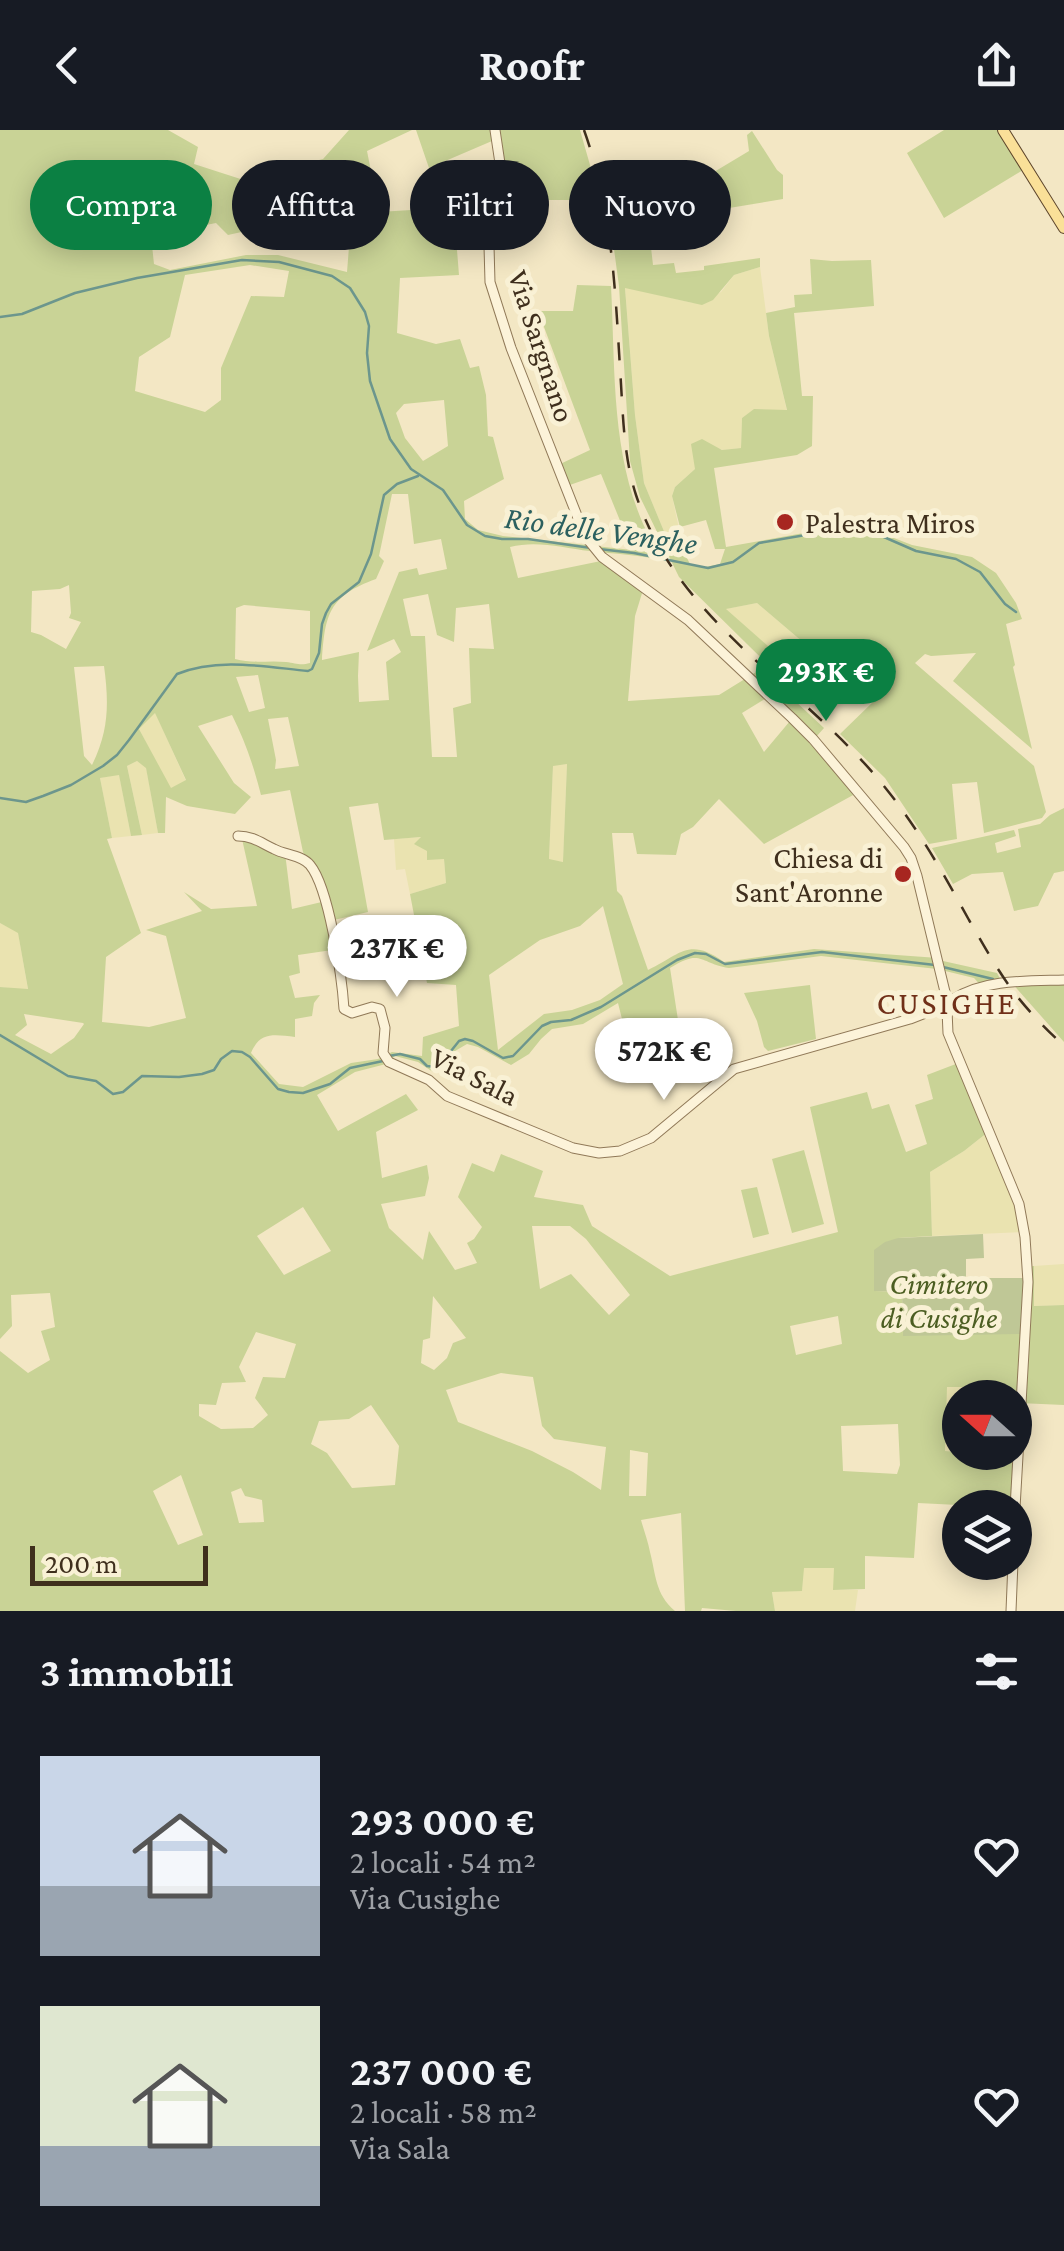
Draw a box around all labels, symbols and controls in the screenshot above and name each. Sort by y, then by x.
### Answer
icon: back [40,38,95,93]
icon: share [969,38,1024,93]
text: Roofr [479,40,585,90]
chip: Compra [30,160,212,250]
chip: Affitta [232,160,390,250]
chip: Filtri [410,160,549,250]
chip: Nuovo [569,160,731,250]
street label: Via Sargnano [501,266,582,426]
water label: Rio delle Venghe [503,499,699,561]
place label: Palestra Miros [805,506,975,539]
marker: Palestra Miros [774,511,796,533]
pin: 293K € [745,639,907,724]
text: 293K € [778,653,874,689]
place label: Chiesa di Sant'Aronne [735,841,883,908]
marker: Chiesa di Sant'Aronne [892,863,914,885]
pin: 237K € [316,915,478,1000]
text: 237K € [350,929,444,965]
district label: CUSIGHE [877,985,1017,1021]
pin: 572K € [583,1018,745,1103]
text: 572K € [617,1032,711,1068]
street label: Via Sala [426,1040,524,1112]
park label: Cimitero di Cusighe [881,1267,997,1335]
north arrow [942,1380,1032,1470]
map controls [942,1380,1032,1580]
button: layers [942,1490,1032,1580]
scale bar [30,1541,208,1586]
text: 200 m [45,1548,118,1579]
icon: filters [969,1644,1024,1699]
text: 3 immobili [40,1648,233,1695]
icon: home [120,1796,240,1916]
text: 293 000 € [350,1797,534,1844]
icon: heart [969,1829,1024,1884]
text: 2 locali · 54 m² [350,1844,536,1880]
text: Via Cusighe [350,1880,500,1916]
icon: home [120,2046,240,2166]
text: 237 000 € [350,2047,532,2094]
icon: heart [969,2079,1024,2134]
text: 2 locali · 58 m² [350,2094,537,2130]
text: Via Sala [350,2130,450,2166]

